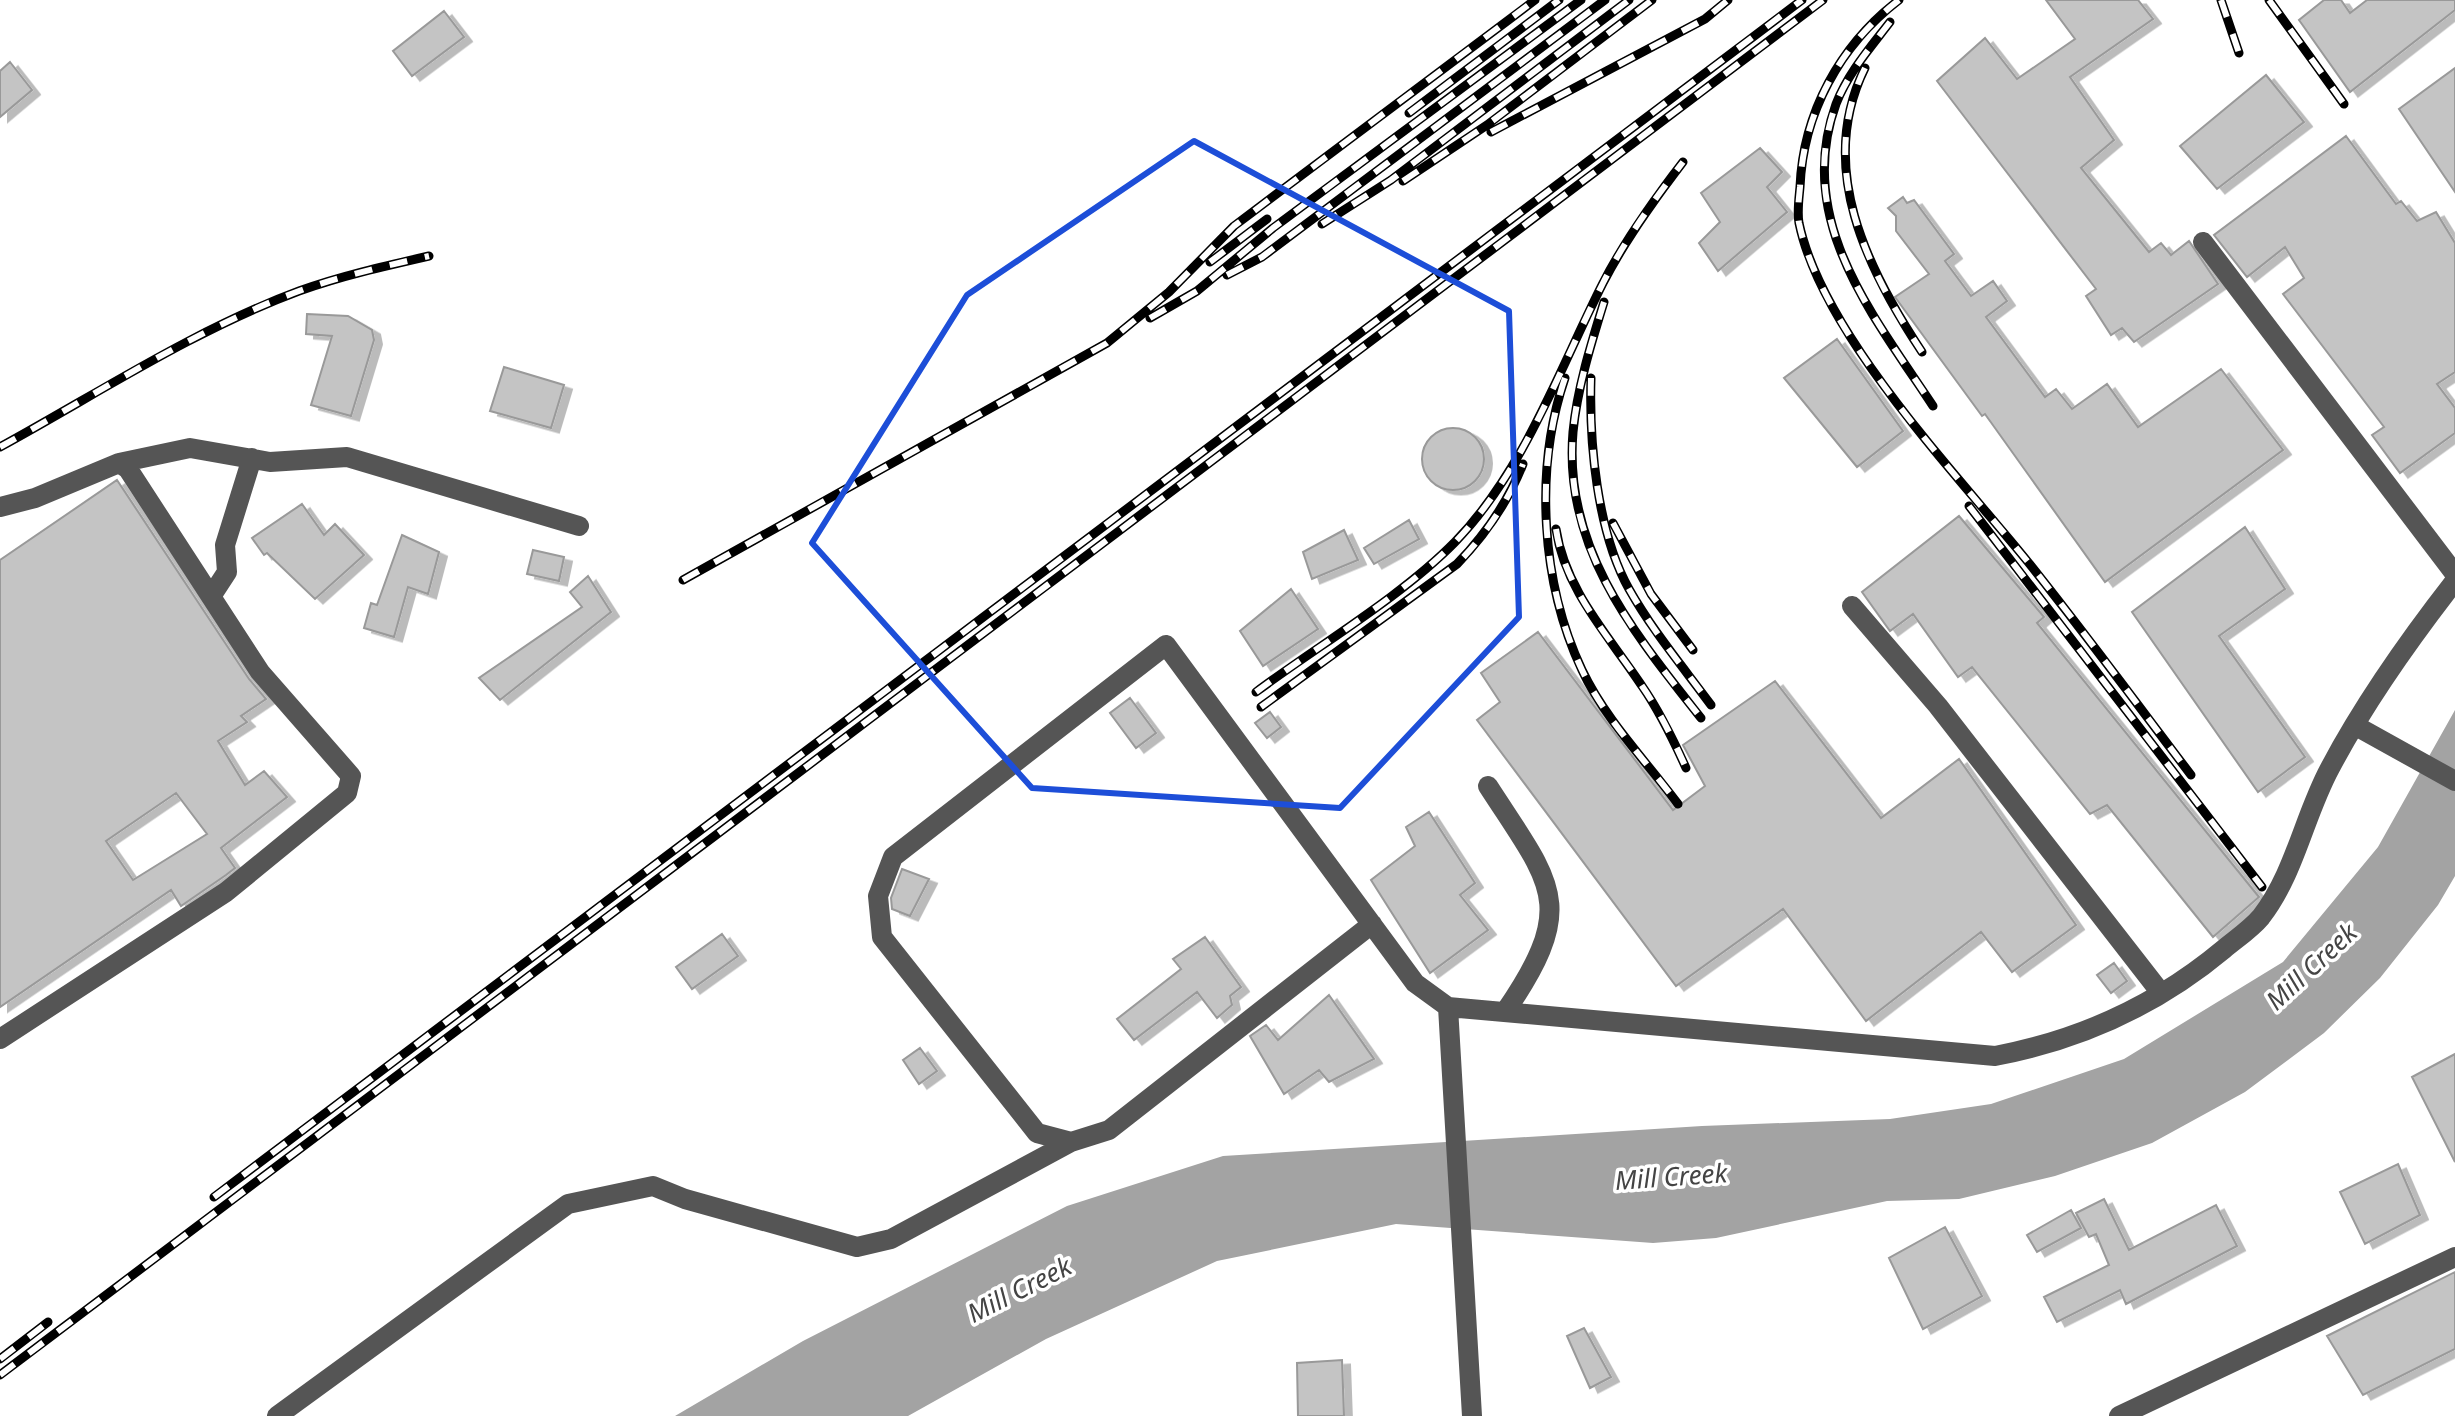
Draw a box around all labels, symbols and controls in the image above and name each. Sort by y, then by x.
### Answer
water label: Mill Creek [2258,914,2365,1018]
water label: Mill Creek [1614,1154,1730,1198]
water label: Mill Creek [961,1247,1078,1331]

